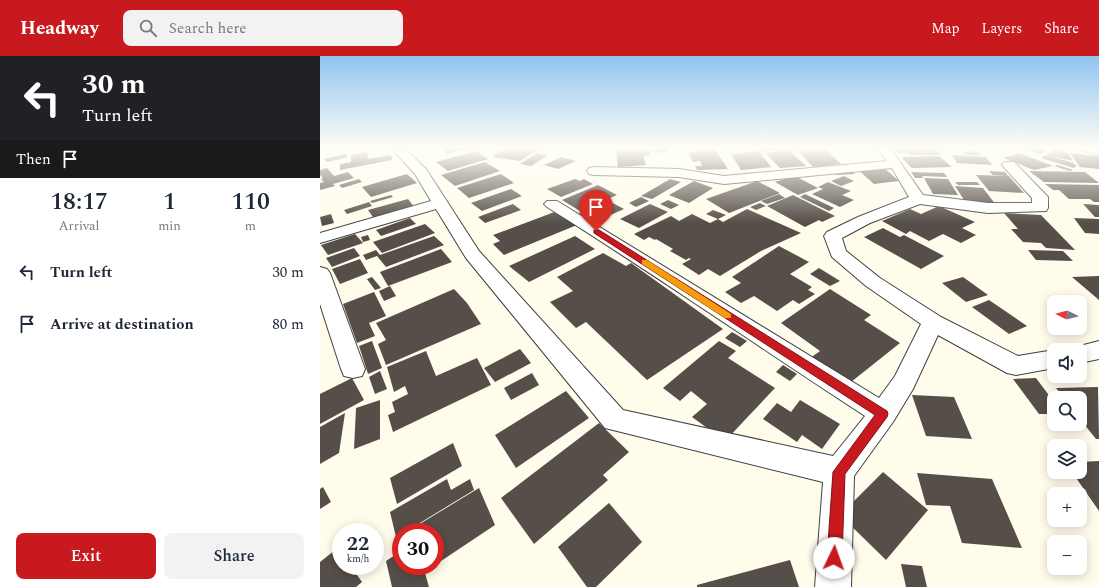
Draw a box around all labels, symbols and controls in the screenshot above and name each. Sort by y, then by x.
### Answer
search box [123,10,403,46]
text: Headway [20,14,99,43]
icon: search [137,17,159,39]
text: Search here [169,17,247,40]
text: Map [931,18,960,39]
text: Layers [982,18,1022,39]
text: Share [1044,18,1079,39]
text: 30 m [82,63,146,106]
icon: left [16,72,68,124]
text: Turn left [82,102,153,129]
text: Then [16,148,51,171]
icon: arrive [59,148,81,170]
text: 18:17 [50,184,108,220]
text: 1 [163,184,176,220]
text: 110 [231,184,270,220]
pin [579,190,613,231]
icon: arrive [585,196,607,218]
text: Arrival [59,216,99,236]
text: min [158,216,181,236]
text: m [245,216,256,236]
icon: left [16,261,38,283]
text: Turn left [50,261,112,284]
text: 30 m [272,261,304,284]
north arrow [1047,295,1087,335]
map controls [1047,295,1087,575]
icon: arrive [16,313,38,335]
text: Arrive at destination [50,313,194,336]
text: 80 m [272,313,304,336]
button: sound [1047,343,1087,383]
button: search [1047,391,1087,431]
button: layers [1047,439,1087,479]
button: + [1047,487,1087,527]
speed limit sign: 30 [392,523,444,575]
text: 22 [347,529,369,559]
button: Exit [16,533,156,579]
button: Share [164,533,304,579]
button: − [1047,535,1087,575]
position arrow [813,537,855,579]
text: km/h [347,551,369,567]

